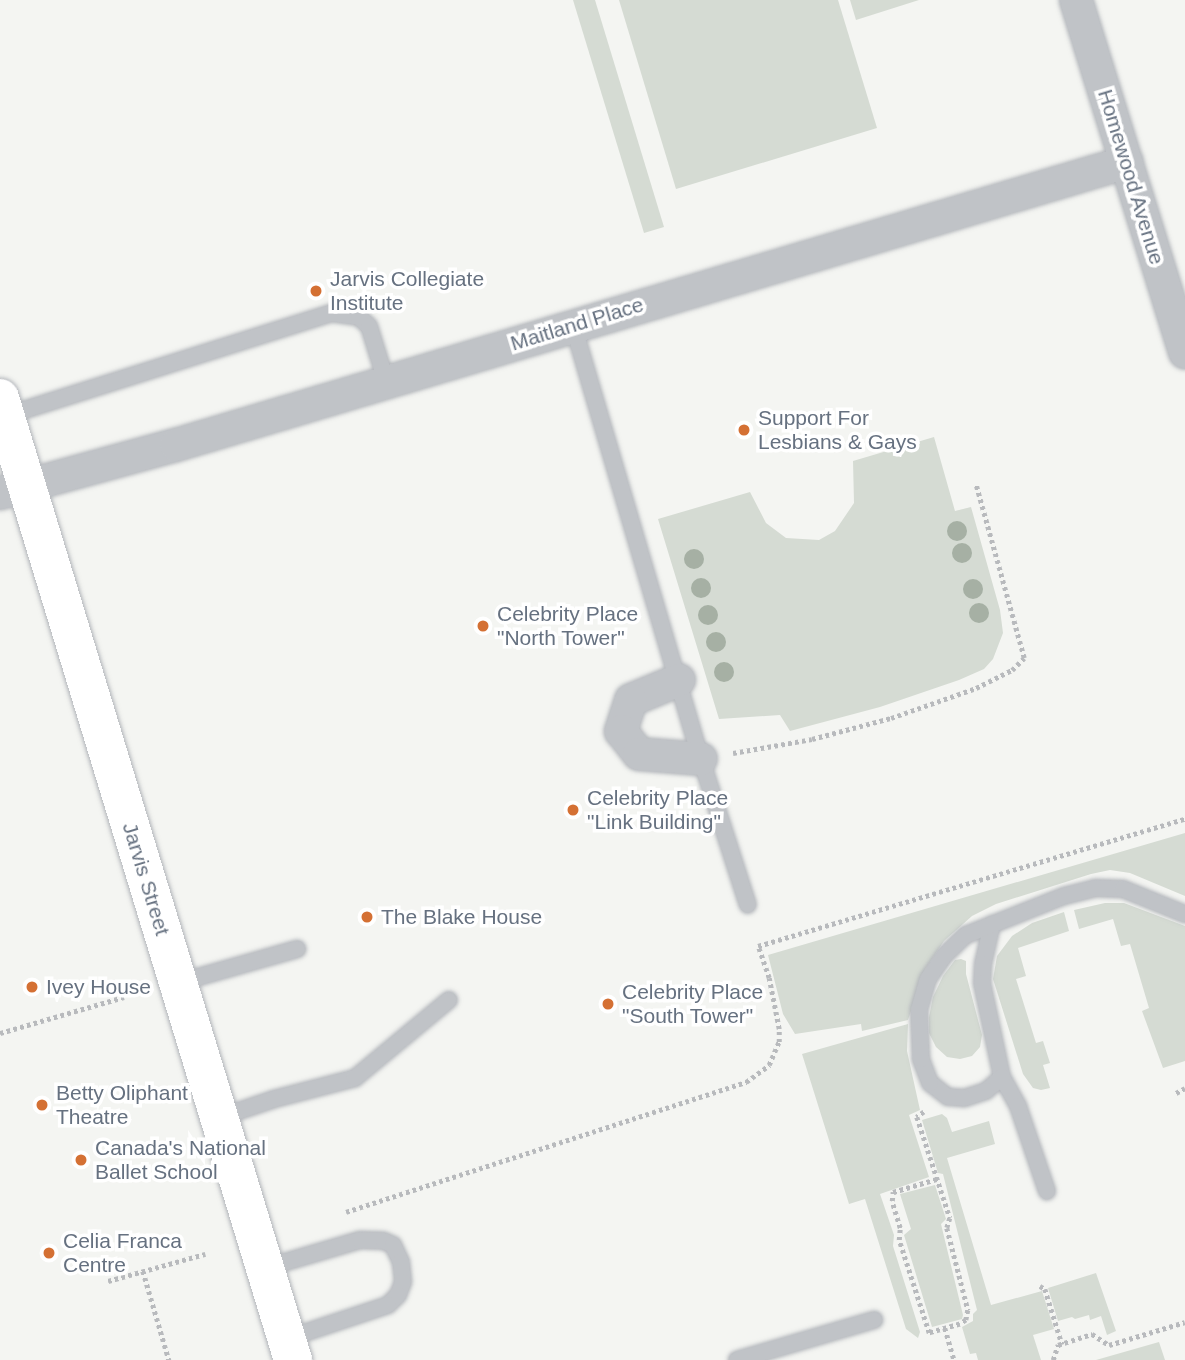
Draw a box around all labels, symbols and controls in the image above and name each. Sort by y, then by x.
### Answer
street label: Homewood Avenue [1092,86,1170,268]
place label: Jarvis Collegiate Institute [330,266,484,316]
marker: Jarvis Collegiate Institute [308,283,324,299]
street label: Maitland Place [507,292,647,356]
place label: Support For Lesbians & Gays [758,405,917,455]
marker: Support For Lesbians & Gays [736,422,752,438]
place label: Celebrity Place "North Tower" [497,601,638,651]
marker: Celebrity Place "North Tower" [475,618,491,634]
place label: Celebrity Place "Link Building" [587,785,728,835]
marker: Celebrity Place "Link Building" [565,802,581,818]
street label: Jarvis Street [117,820,175,938]
place label: The Blake House [381,904,542,930]
marker: The Blake House [359,909,375,925]
place label: Ivey House [46,974,151,1000]
marker: Ivey House [24,979,40,995]
place label: Celebrity Place "South Tower" [622,979,763,1029]
marker: Celebrity Place "South Tower" [600,996,616,1012]
place label: Betty Oliphant Theatre [56,1080,188,1130]
marker: Betty Oliphant Theatre [34,1097,50,1113]
place label: Canada's National Ballet School [95,1135,266,1185]
marker: Canada's National Ballet School [73,1152,89,1168]
place label: Celia Franca Centre [63,1228,182,1278]
marker: Celia Franca Centre [41,1245,57,1261]

